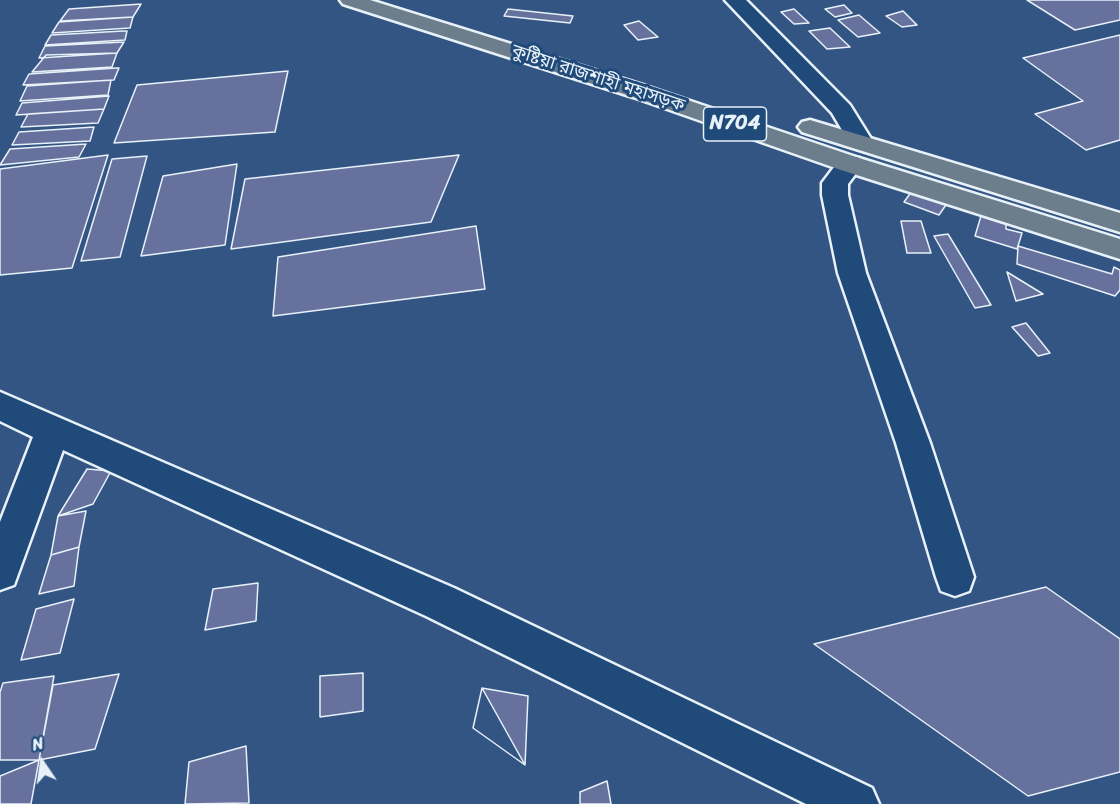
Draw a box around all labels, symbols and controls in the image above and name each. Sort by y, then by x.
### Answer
street label: কুষ্টিয়া রাজশাহী মহাসড়ক [509,41,687,117]
road number: N704 [704,107,766,141]
text: N [29,729,47,759]
north arrow [12,732,72,792]

